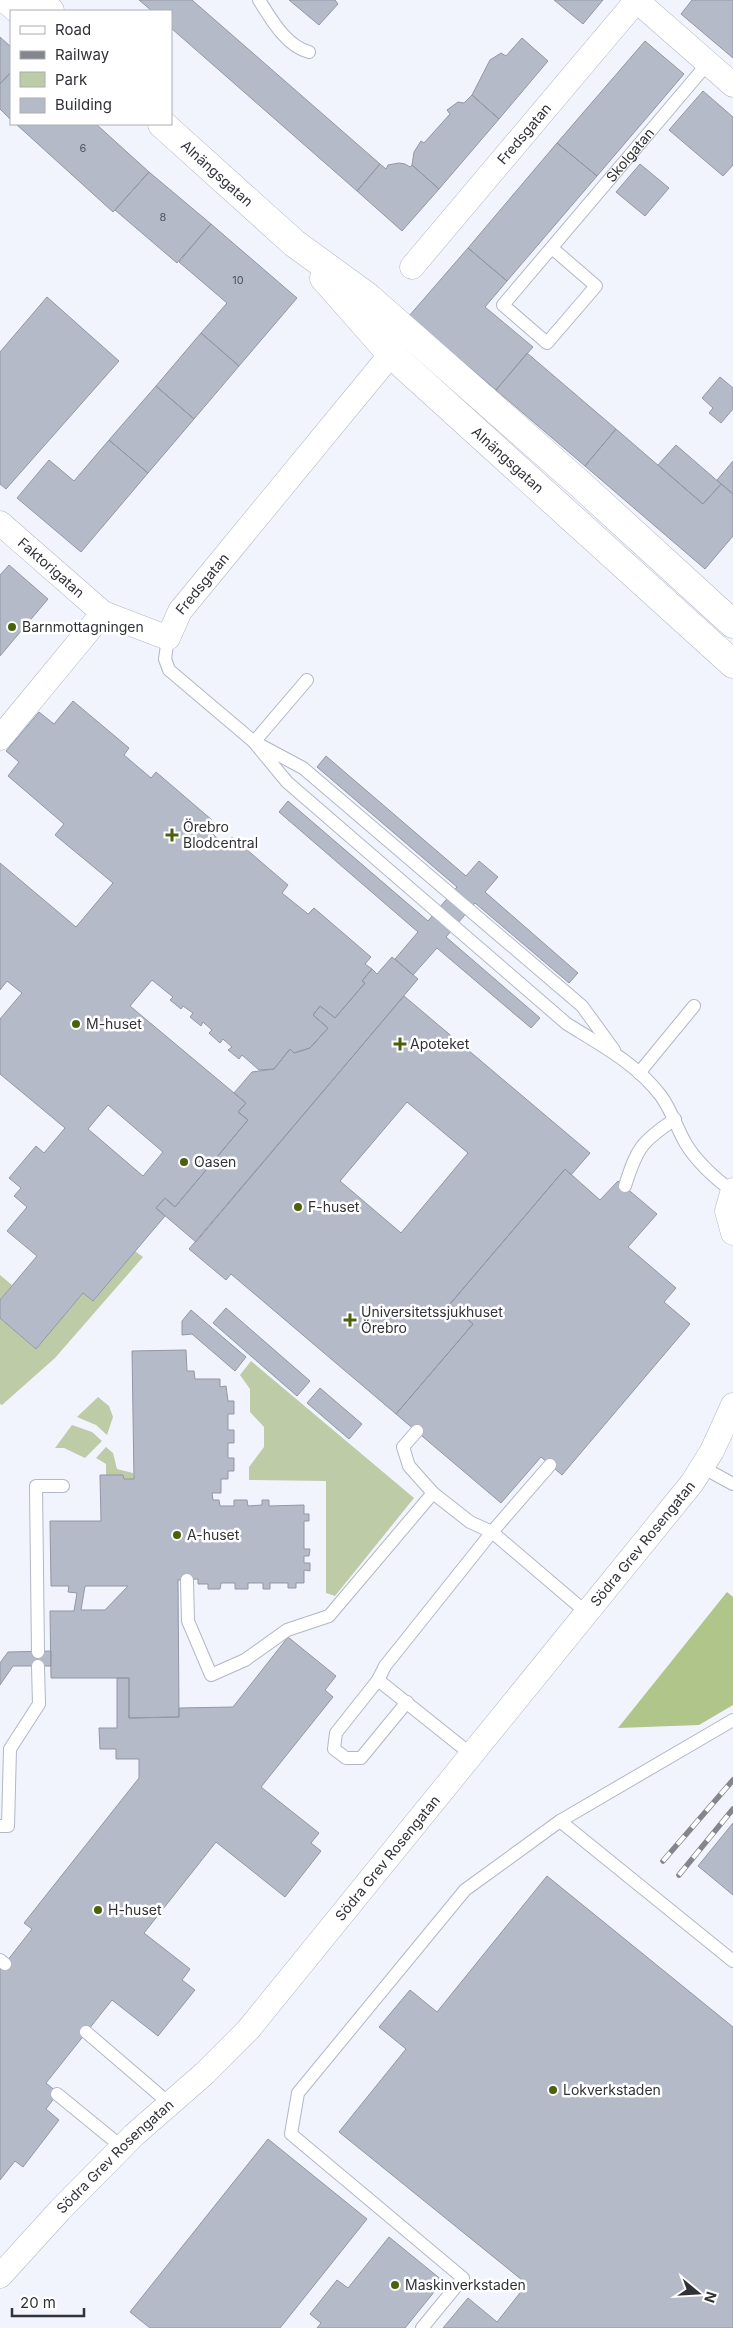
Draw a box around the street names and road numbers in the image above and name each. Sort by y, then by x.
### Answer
street label: Fredsgatan [493,100,554,168]
street label: Skolgatan [602,124,657,185]
street label: Alnängsgatan [178,136,257,210]
street label: Alnängsgatan [469,423,548,496]
street label: Faktorigatan [15,534,88,601]
street label: Fredsgatan [172,549,232,618]
street label: Södra Grev Rosengatan [586,1477,698,1610]
street label: Södra Grev Rosengatan [331,1792,443,1924]
street label: Södra Grev Rosengatan [53,2095,177,2217]

